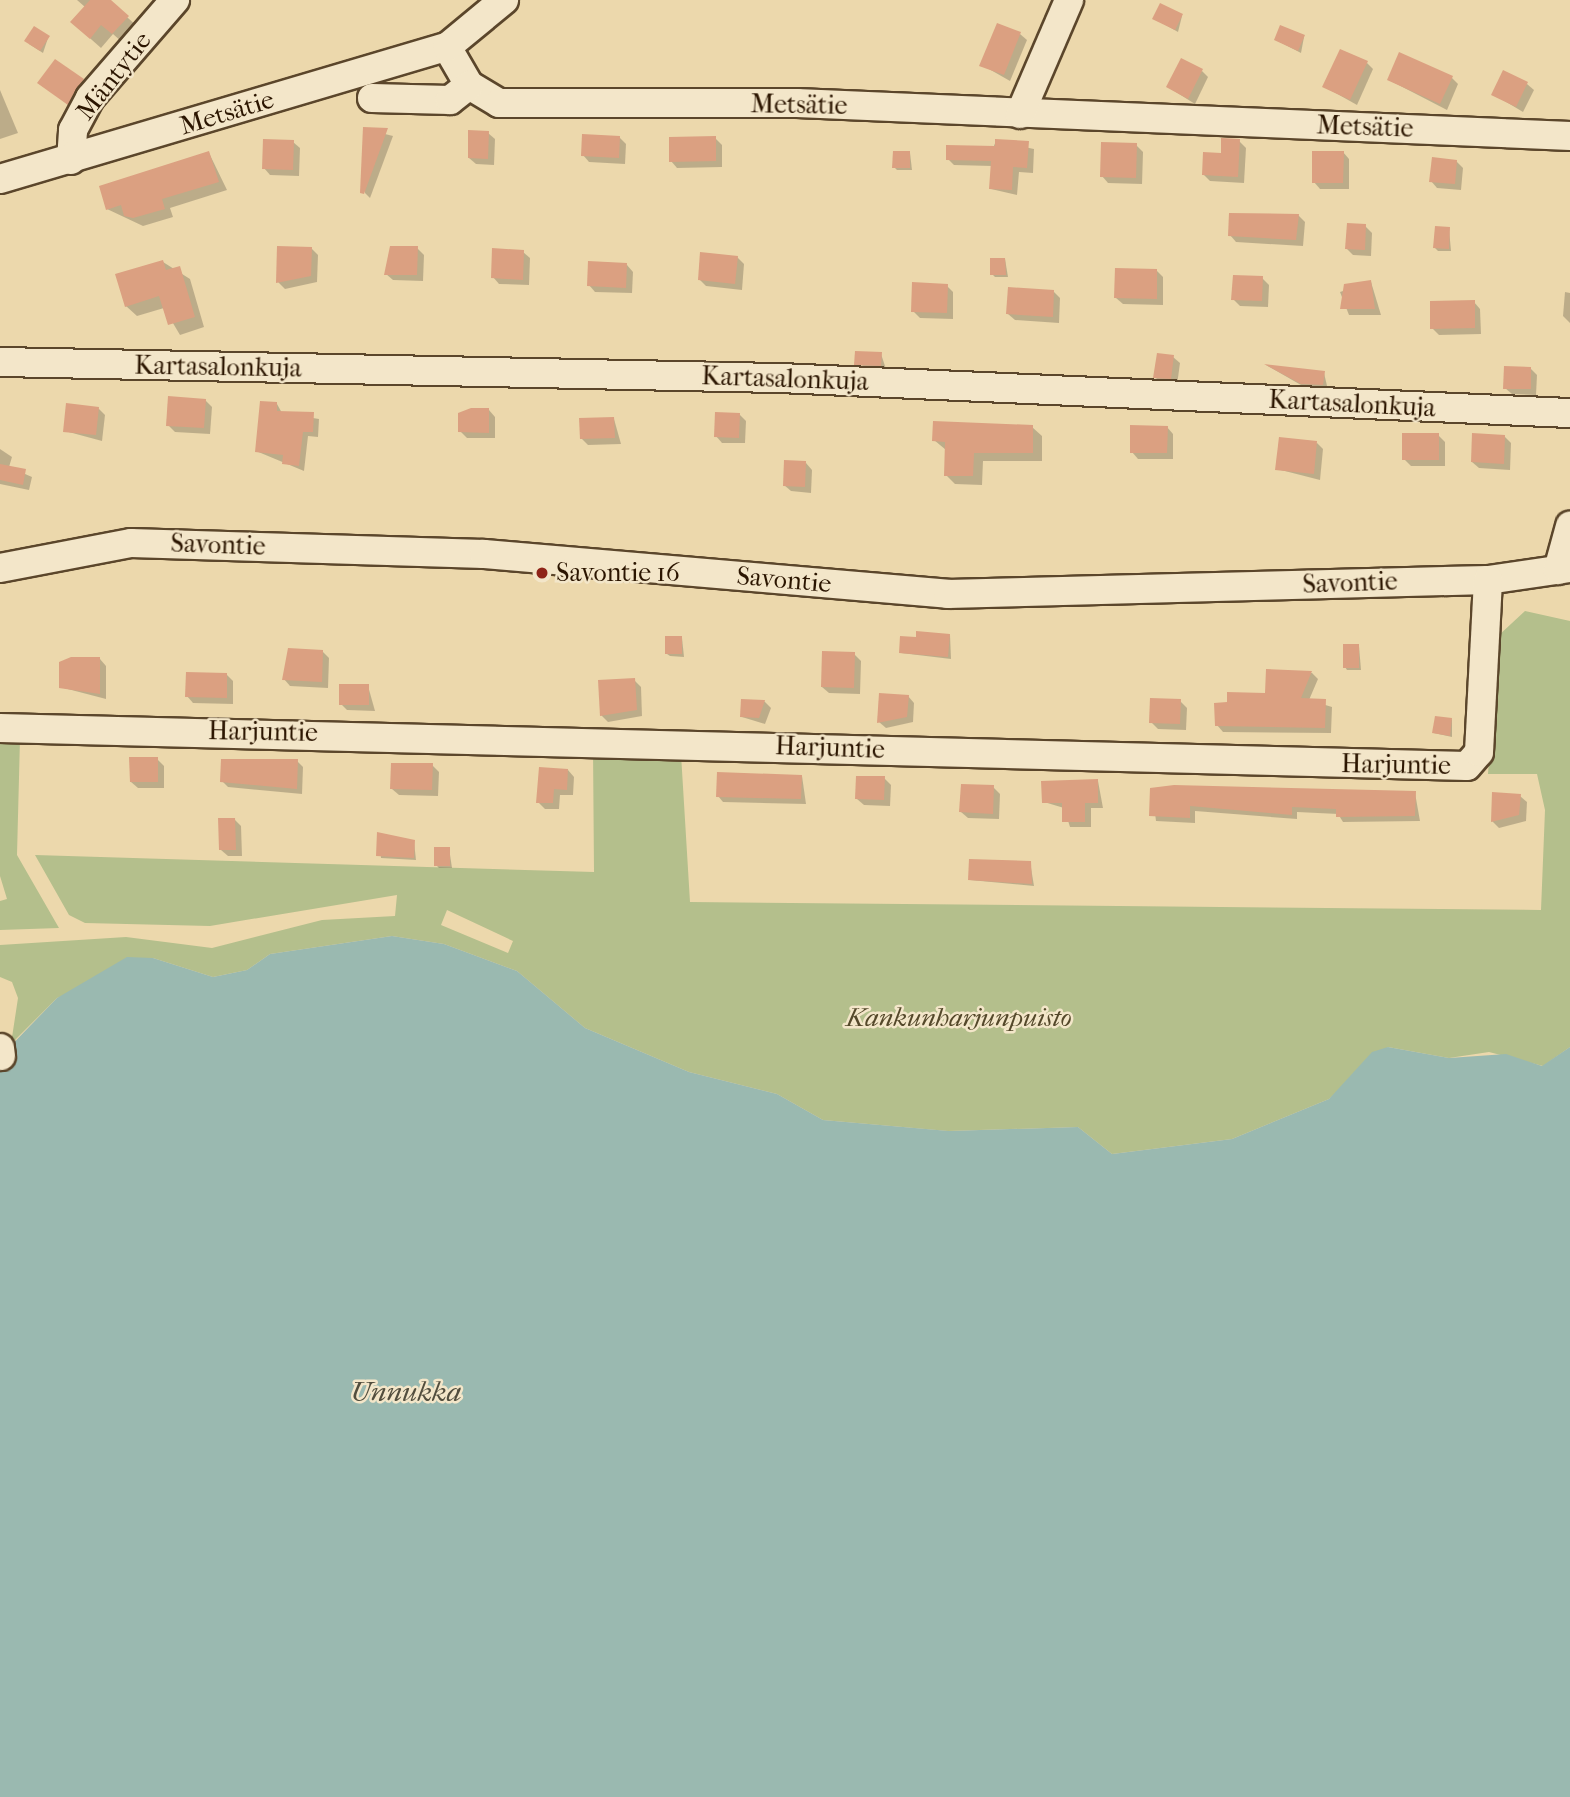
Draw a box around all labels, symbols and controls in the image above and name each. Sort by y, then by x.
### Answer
street label: Mäntytie [70,26,158,126]
street label: Metsätie [176,84,278,142]
street label: Metsätie [750,89,848,121]
street label: Metsätie [1316,110,1414,144]
street label: Kartasalonkuja [134,350,302,384]
street label: Kartasalonkuja [701,360,869,398]
street label: Kartasalonkuja [1268,384,1436,424]
street label: Savontie [170,528,266,562]
place label: Savontie 16 [556,557,680,589]
street label: Savontie [735,560,833,600]
marker: Savontie 16 [534,565,550,581]
street label: Savontie [1302,566,1398,600]
street label: Harjuntie [208,715,318,749]
street label: Harjuntie [775,730,885,766]
street label: Harjuntie [1341,748,1451,782]
park label: Kankunharjunpuisto [846,1002,1072,1034]
water label: Unnukka [351,1375,461,1409]

